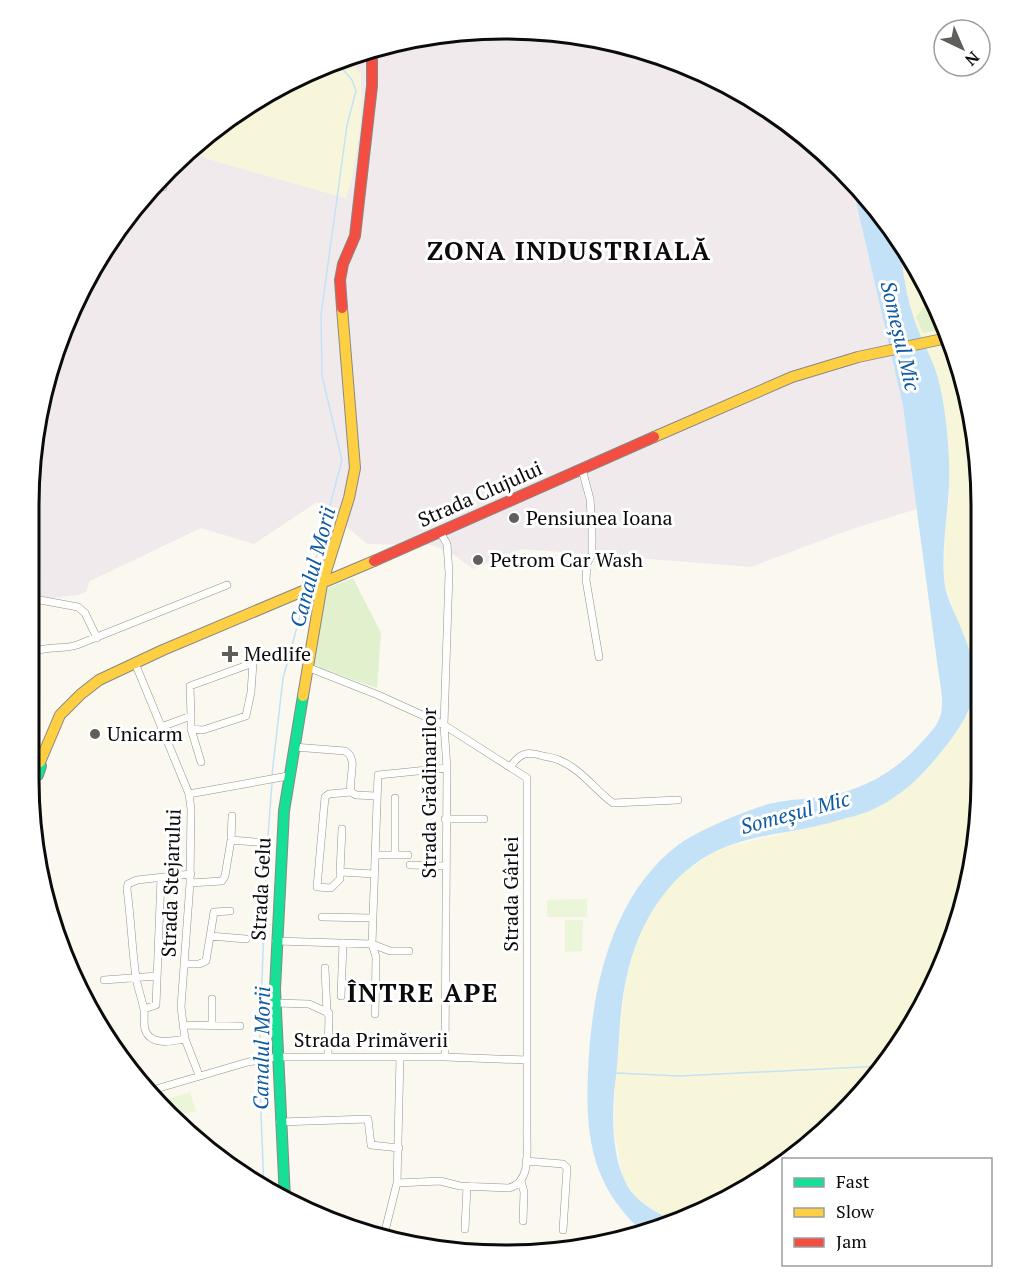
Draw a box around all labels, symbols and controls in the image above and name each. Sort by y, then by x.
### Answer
north arrow [932,18,992,78]
text: N [960,47,984,71]
district label: ZONA INDUSTRIALĂ [427,233,711,267]
water label: Someșul Mic [875,278,927,394]
street label: Strada Clujului [413,454,546,533]
water label: Canalul Morii [283,503,342,630]
place label: Pensiunea Ioana [526,504,673,531]
marker: Pensiunea Ioana [507,511,521,525]
place label: Petrom Car Wash [490,546,643,573]
marker: Petrom Car Wash [471,553,485,567]
place label: Medlife [244,640,311,667]
marker: Medlife [221,645,239,663]
street label: Strada Grădinarilor [415,707,442,879]
place label: Unicarm [107,720,183,747]
marker: Unicarm [88,727,102,741]
water label: Someșul Mic [737,784,853,840]
street label: Strada Stejarului [154,808,187,958]
street label: Strada Gârlei [497,836,524,952]
street label: Strada Gelu [244,837,277,941]
district label: ÎNTRE APE [347,975,499,1009]
water label: Canalul Morii [246,986,276,1110]
street label: Strada Primăverii [294,1026,448,1053]
legend [782,1158,992,1266]
text: Fast [836,1169,870,1193]
text: Slow [836,1199,875,1223]
text: Jam [836,1229,867,1253]

